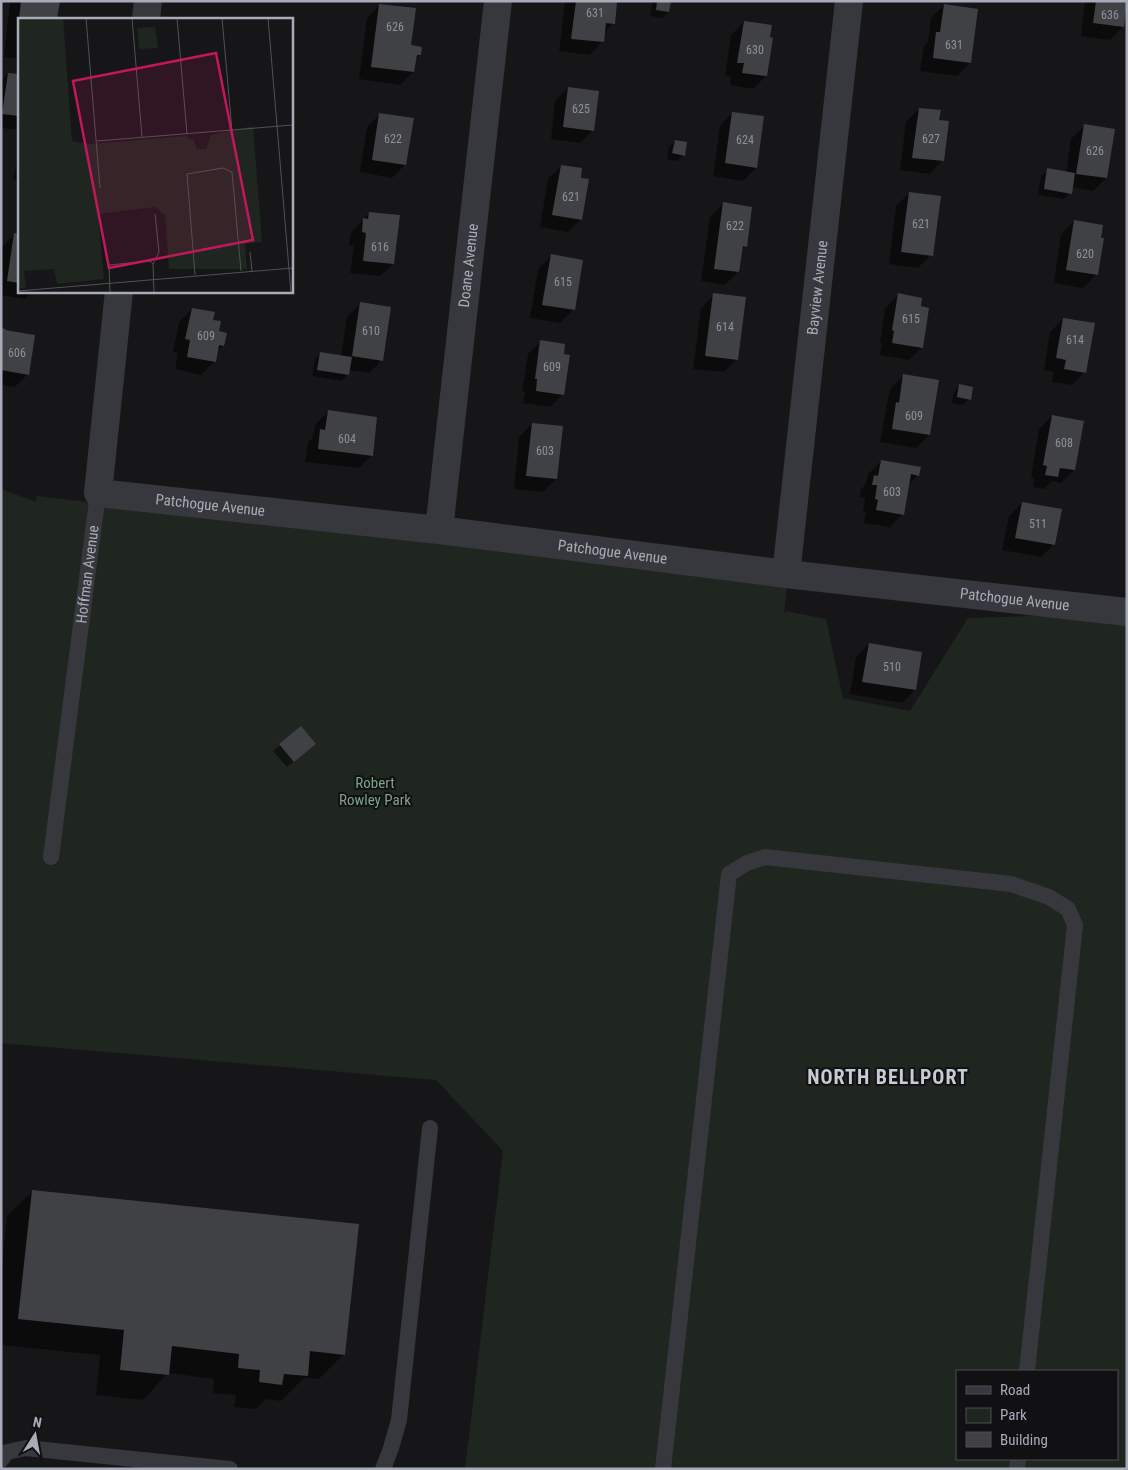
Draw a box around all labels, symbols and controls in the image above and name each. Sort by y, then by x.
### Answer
house number: 631 [586,6,604,20]
house number: 636 [1101,8,1119,22]
inset map [18,18,292,292]
house number: 626 [386,20,404,34]
house number: 631 [945,38,963,52]
house number: 630 [746,43,764,57]
house number: 625 [572,102,590,116]
house number: 622 [384,132,402,146]
house number: 627 [922,132,940,146]
house number: 624 [736,133,754,147]
house number: 626 [1086,144,1104,158]
house number: 621 [562,190,580,204]
house number: 621 [912,217,930,231]
house number: 622 [726,219,744,233]
street label: Doane Avenue [455,223,482,309]
house number: 616 [371,240,389,254]
street label: Bayview Avenue [803,240,832,336]
house number: 620 [1076,247,1094,261]
house number: 615 [554,275,572,289]
house number: 615 [902,312,920,326]
house number: 614 [716,320,734,334]
house number: 610 [362,324,380,338]
house number: 609 [197,329,215,343]
house number: 614 [1066,333,1084,347]
house number: 606 [8,346,26,360]
house number: 609 [543,360,561,374]
house number: 609 [905,409,923,423]
house number: 604 [338,432,356,446]
house number: 608 [1055,436,1073,450]
house number: 603 [536,444,554,458]
house number: 603 [883,485,901,499]
street label: Patchogue Avenue [155,490,266,520]
house number: 511 [1029,517,1047,531]
street label: Hoffman Avenue [72,524,103,624]
street label: Patchogue Avenue [557,536,668,568]
street label: Patchogue Avenue [959,584,1070,615]
house number: 510 [883,660,901,674]
park label: Robert Rowley Park [339,774,411,809]
district label: NORTH BELLPORT [807,1065,969,1089]
legend [956,1370,1118,1460]
text: Road [1000,1381,1030,1399]
text: Park [1000,1406,1027,1424]
north arrow [10,1410,60,1460]
text: N [32,1414,43,1431]
text: Building [1000,1431,1048,1449]

